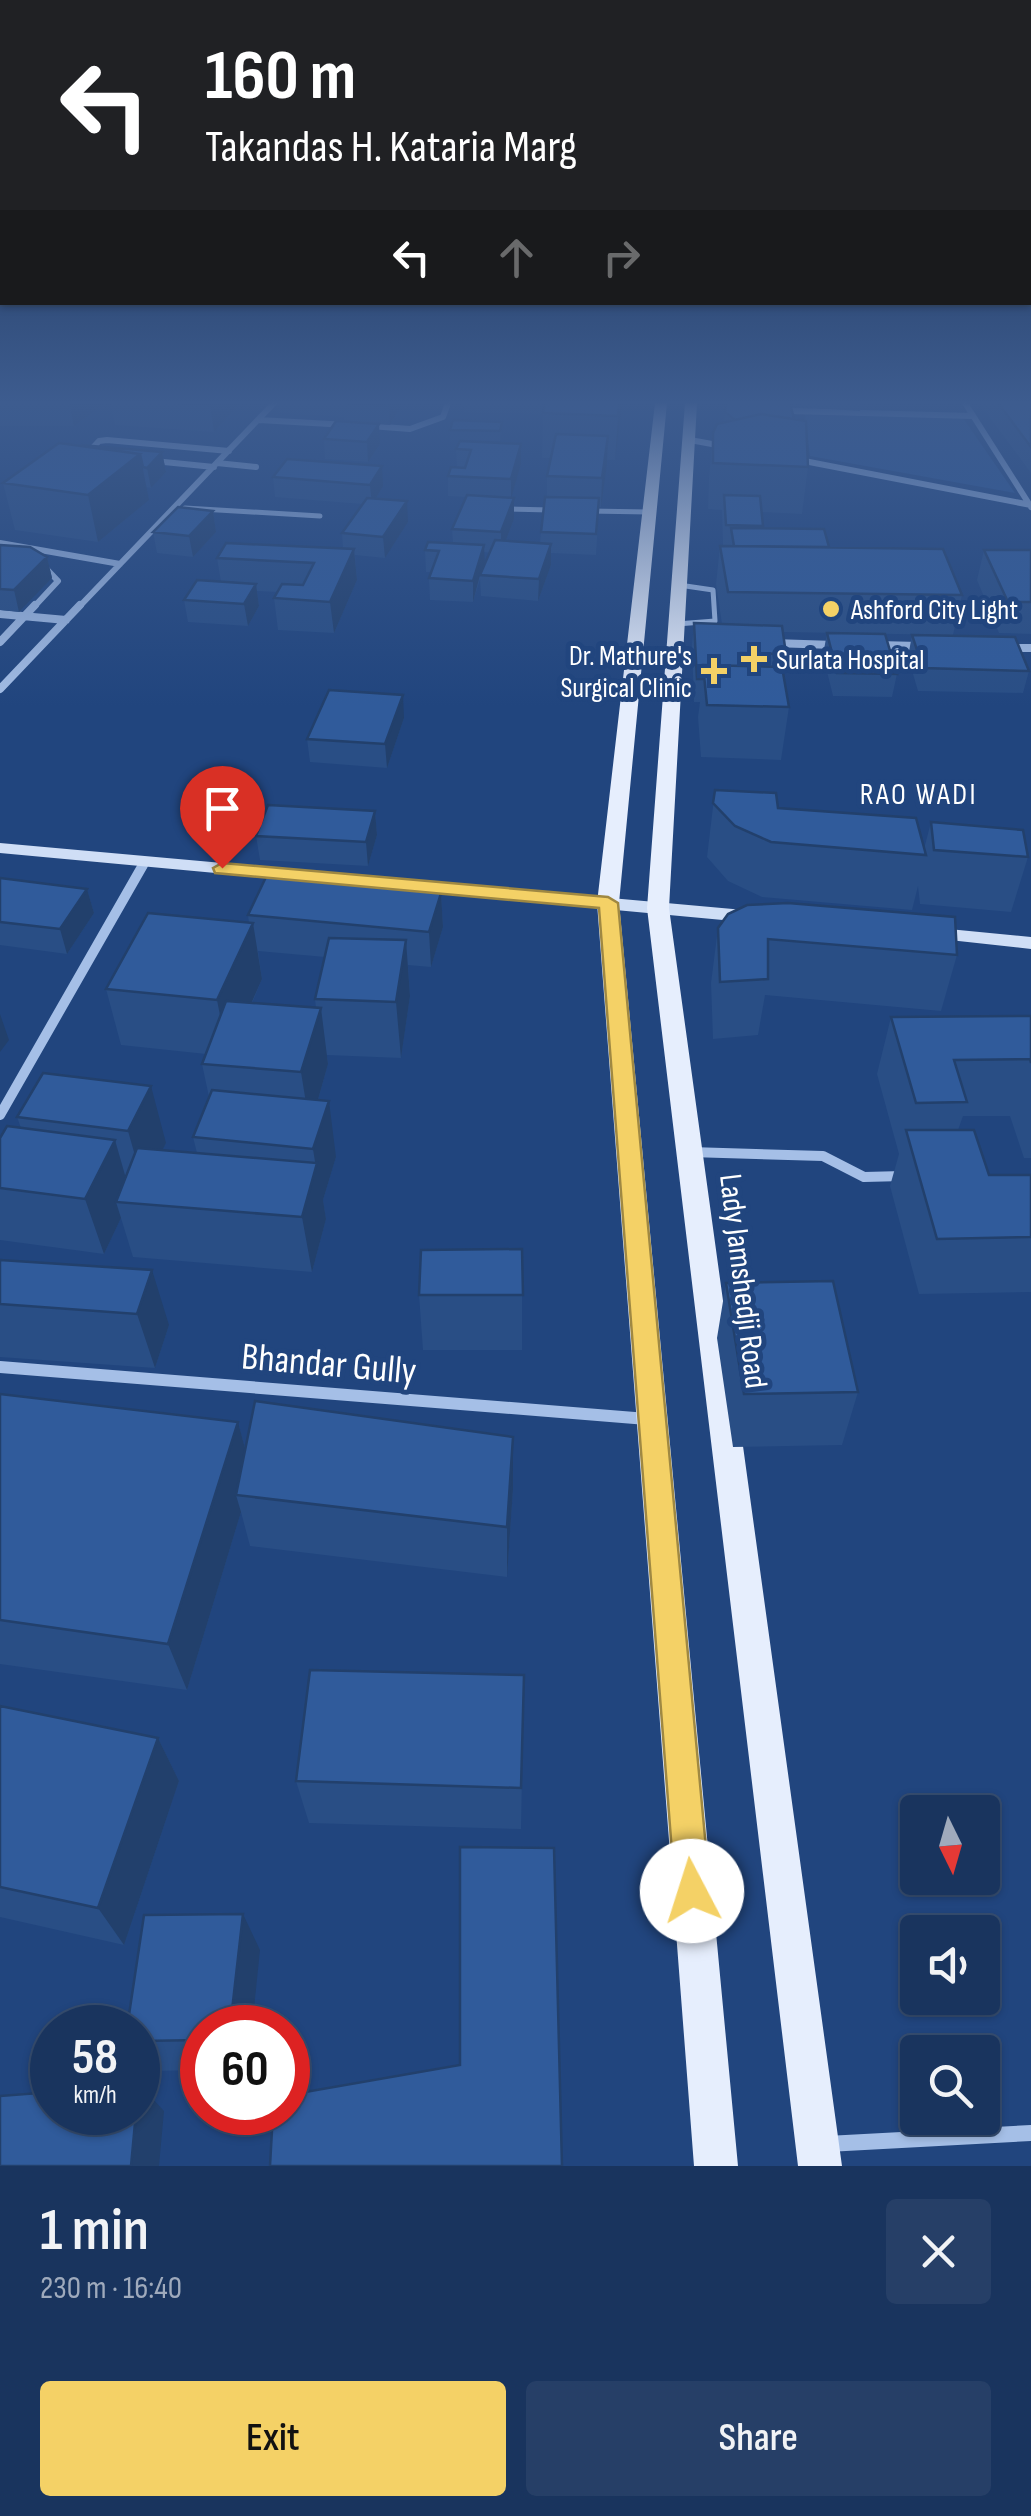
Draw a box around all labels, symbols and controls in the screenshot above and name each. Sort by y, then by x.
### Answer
text: 160 m [205,35,356,119]
icon: left [40,40,170,170]
text: Takandas H. Kataria Marg [205,120,577,175]
icon: left [384,230,439,285]
icon: ahead [489,230,544,285]
icon: right [594,230,649,285]
place label: Ashford City Light [850,594,1018,627]
marker: Ashford City Light [820,598,842,620]
place label: Dr. Mathure's Surgical Clinic [560,640,692,705]
place label: Surlata Hospital [776,644,924,677]
marker: Surlata Hospital [741,646,767,672]
marker: Dr. Mathure's Surgical Clinic [701,658,727,684]
pin [180,766,265,869]
district label: RAO WADI [860,777,978,813]
icon: arrive [195,781,250,836]
street label: Lady Jamshedji Road [710,1172,775,1391]
street label: Bhandar Gully [240,1334,418,1395]
north arrow [900,1795,1000,1895]
map controls [900,1795,1000,2135]
position arrow [640,1839,744,1943]
button: sound [900,1915,1000,2015]
speed limit sign: 60 [180,2005,310,2135]
text: 58 [72,2028,118,2088]
button: search [900,2035,1000,2135]
text: km/h [73,2080,117,2111]
text: 1 min [40,2195,149,2267]
button: close [886,2199,991,2304]
text: 230 m · 16:40 [40,2269,182,2308]
button: Exit [40,2381,506,2496]
button: Share [526,2381,991,2496]

